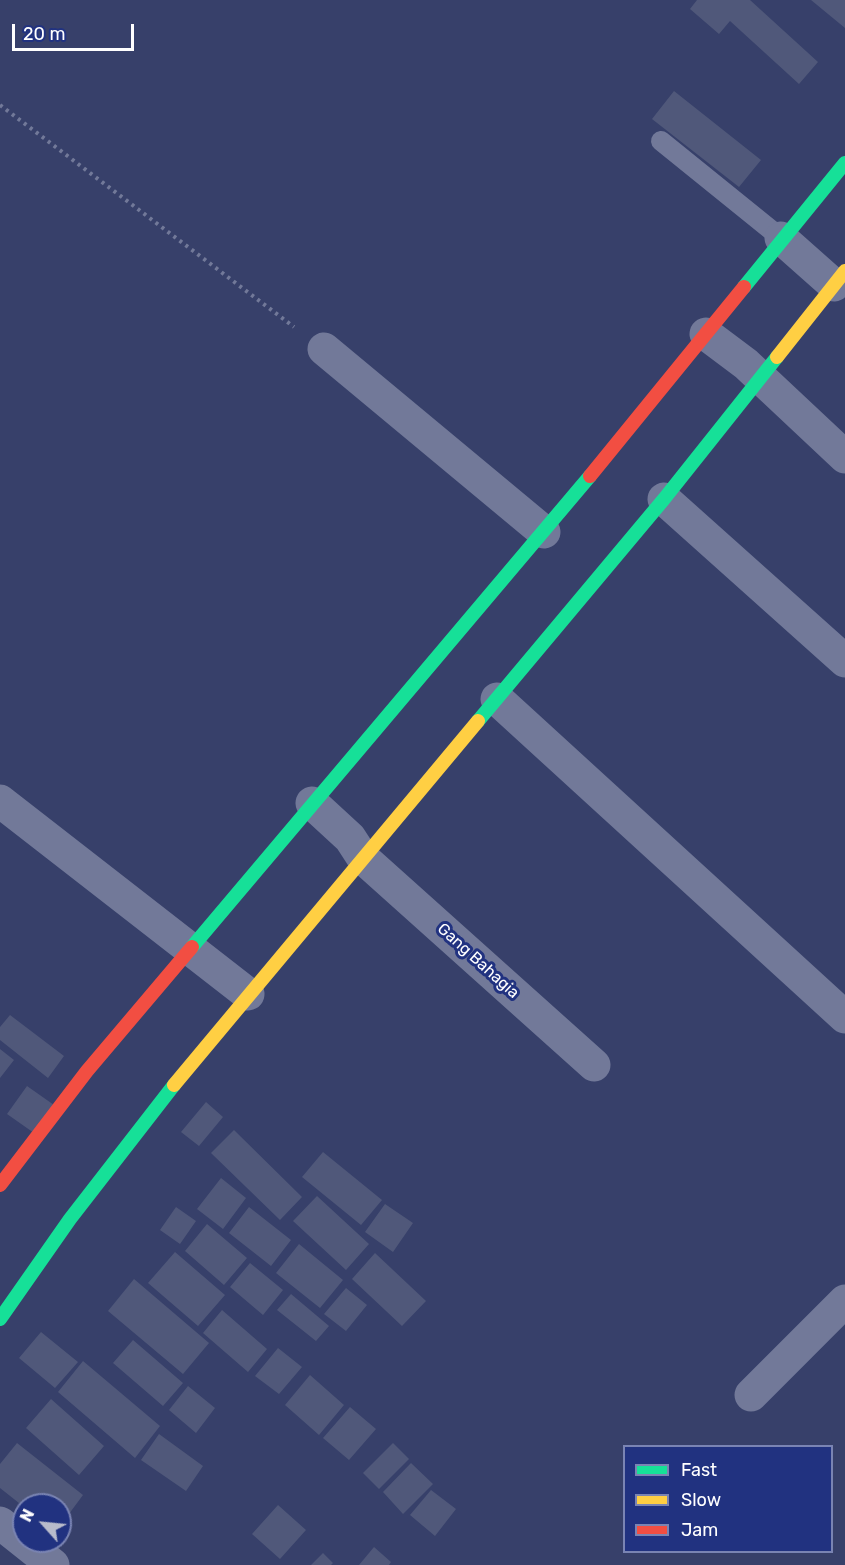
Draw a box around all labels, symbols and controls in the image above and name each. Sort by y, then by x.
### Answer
scale bar [15,12,136,50]
text: 20 m [23,23,65,45]
street label: Gang Bahagia [433,919,523,1003]
legend [623,1445,833,1553]
text: Fast [681,1459,717,1481]
text: Slow [681,1489,721,1511]
north arrow [12,1493,72,1553]
text: N [16,1506,38,1525]
text: Jam [681,1519,718,1541]

